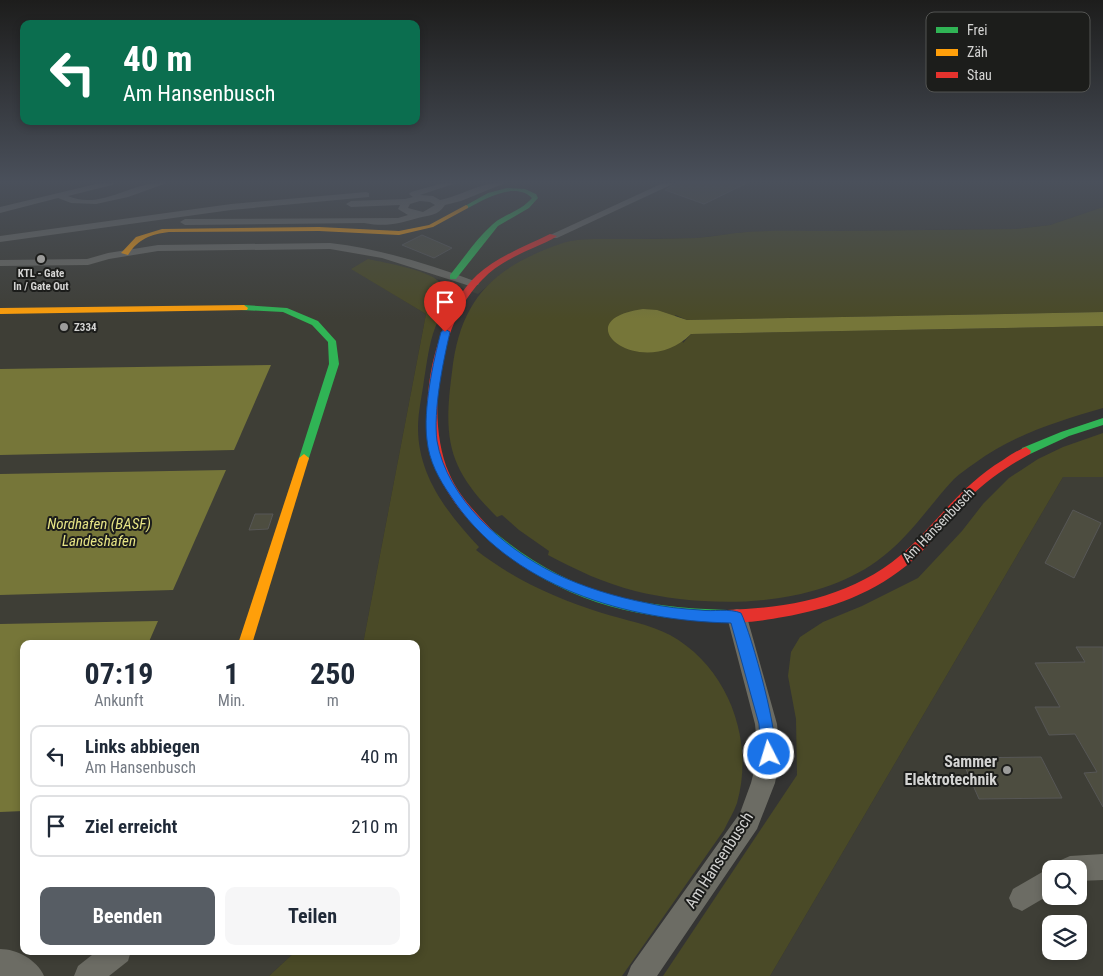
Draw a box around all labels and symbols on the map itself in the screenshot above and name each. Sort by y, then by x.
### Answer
legend [926,12,1090,92]
text: Frei [967,22,987,38]
text: Zäh [967,44,988,60]
text: Stau [967,67,992,83]
marker: KTL - Gate In / Gate Out [35,253,47,265]
place label: KTL - Gate In / Gate Out [13,267,69,293]
pin [424,281,466,332]
marker: Z334 [58,321,70,333]
place label: Z334 [74,321,97,334]
street label: Am Hansenbusch [899,485,977,565]
water label: Nordhafen (BASF) Landeshafen [47,515,151,550]
position arrow [742,727,794,779]
place label: Sammer Elektrotechnik [905,752,997,789]
marker: Sammer Elektrotechnik [1001,764,1013,776]
street label: Am Hansenbusch [681,808,757,912]

